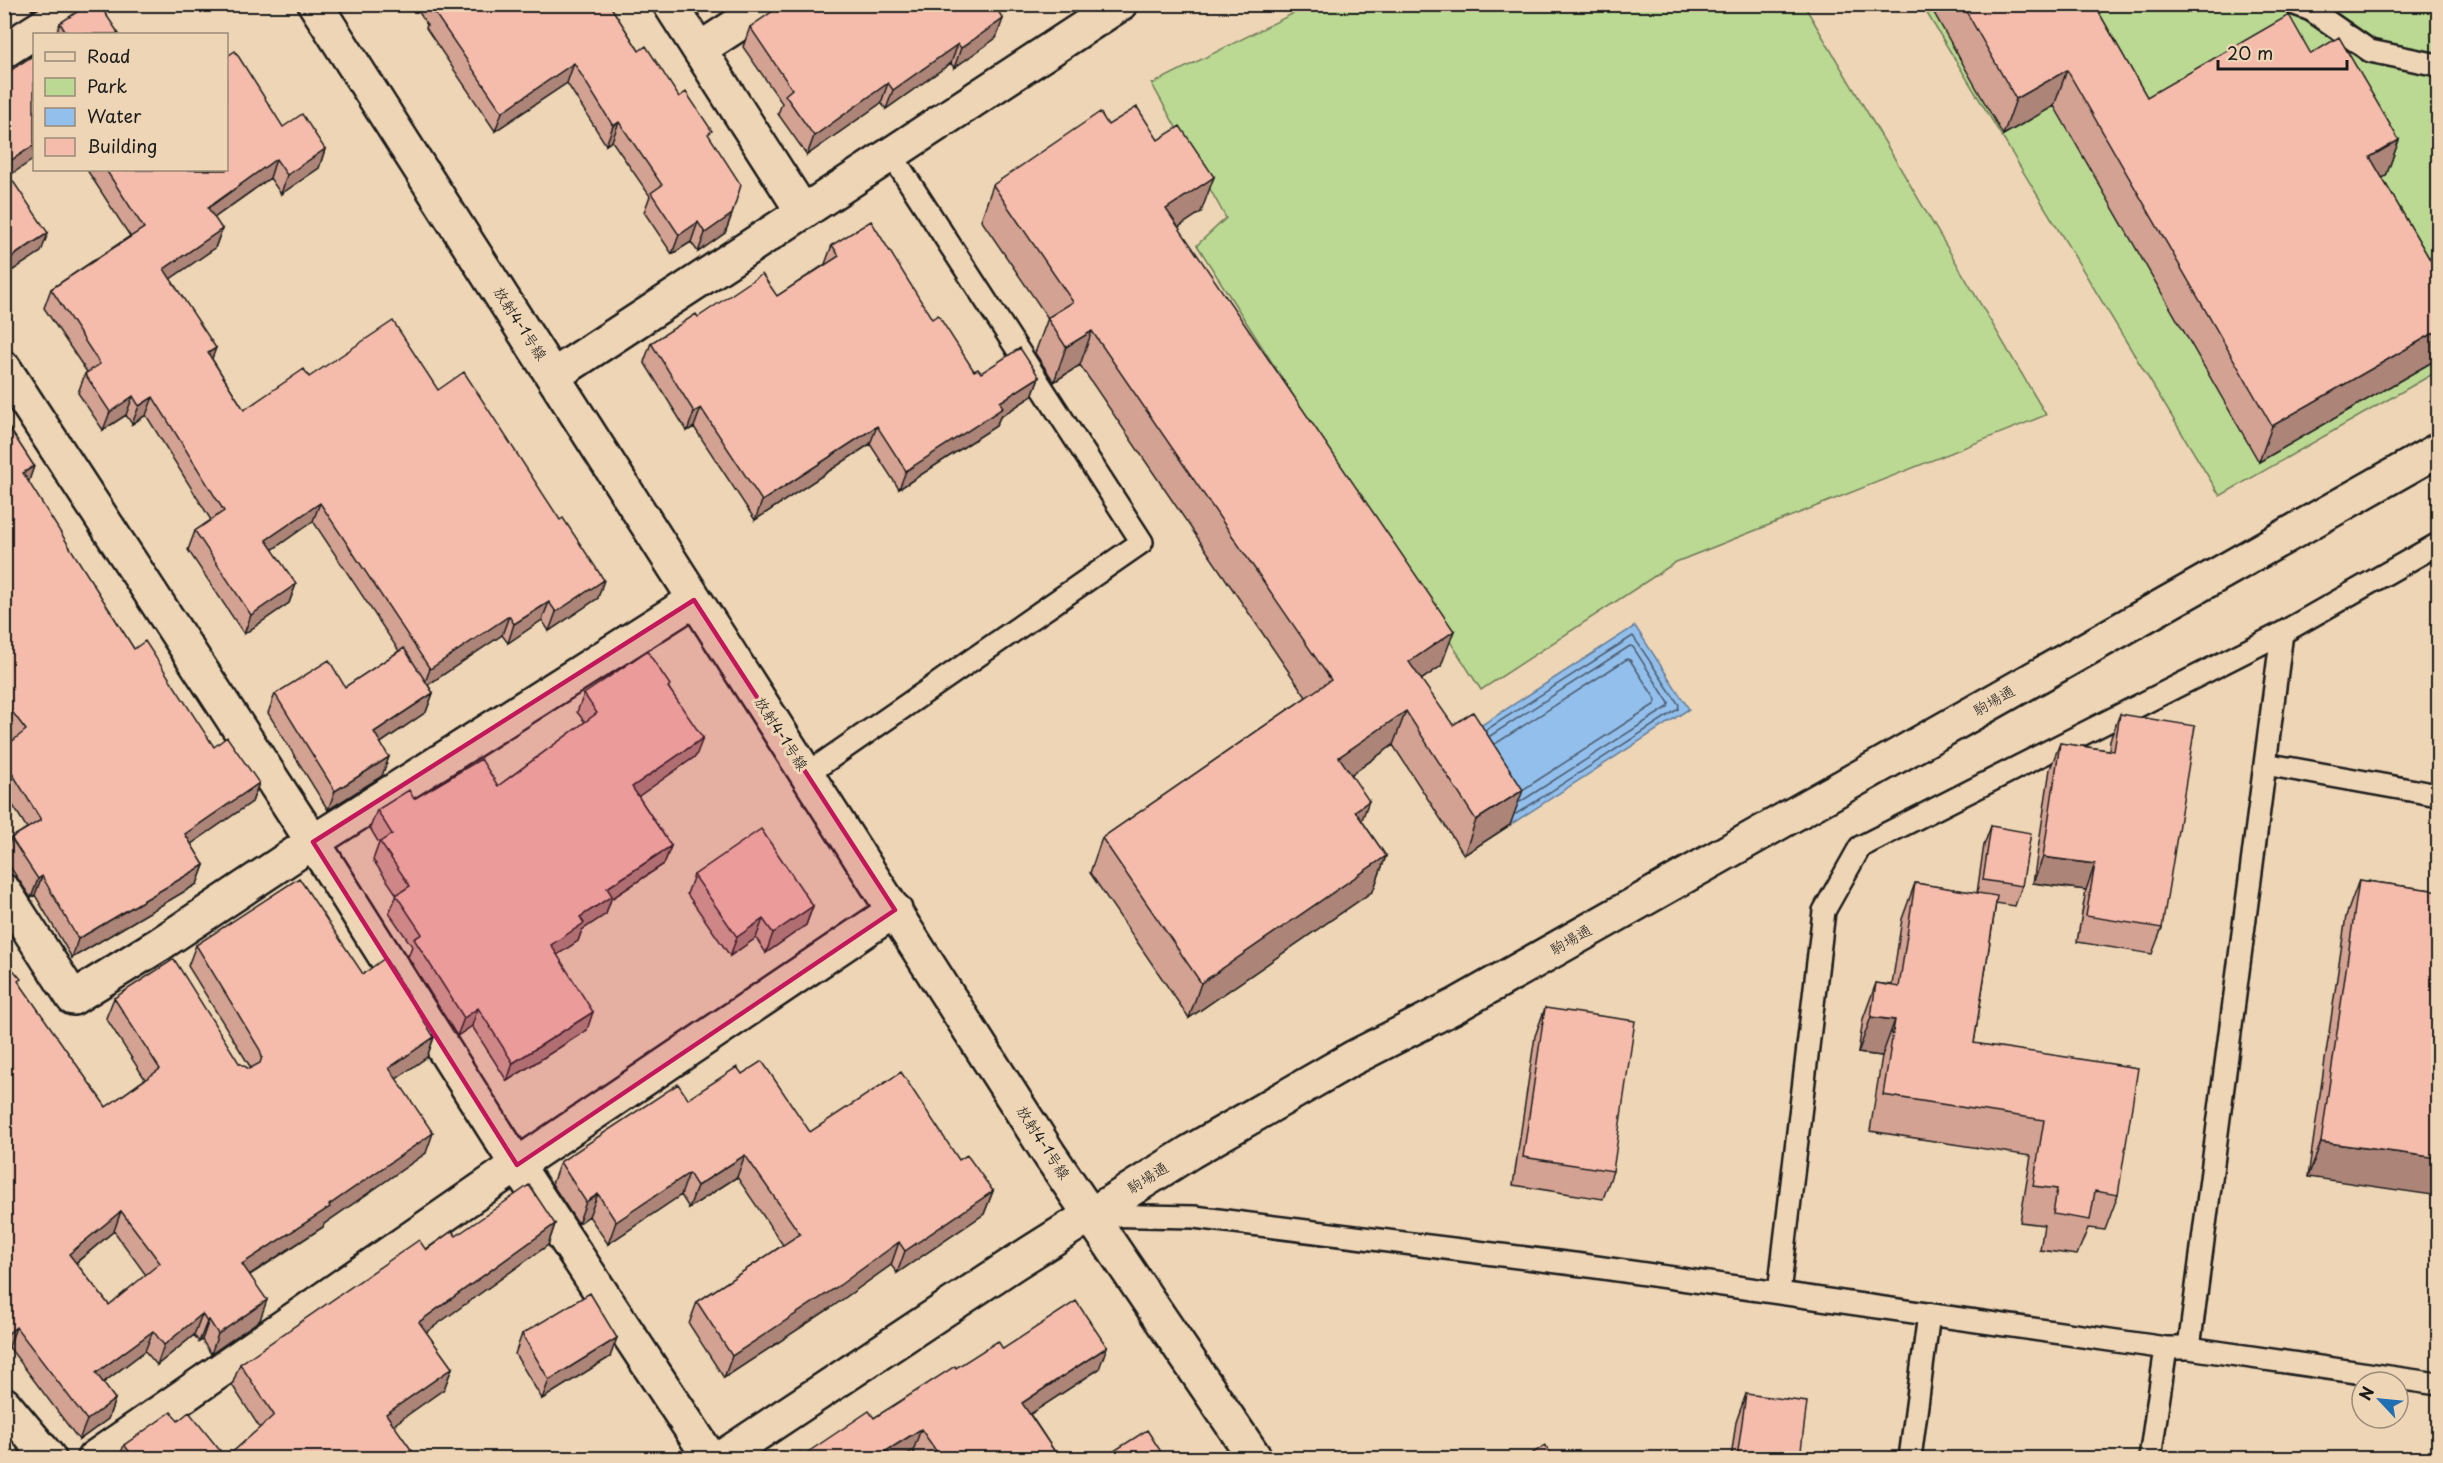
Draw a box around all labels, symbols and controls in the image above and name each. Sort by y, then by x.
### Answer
legend [33,33,228,171]
scale bar [2218,33,2347,71]
text: 20 m [2227,39,2273,66]
text: Road [87,42,131,69]
text: Park [87,72,127,99]
text: Water [87,102,142,129]
text: Building [87,132,157,159]
street label: 放射4-1号線 [489,282,554,365]
street label: 駒場通 [1968,678,2018,721]
street label: 放射4-1号線 [750,692,815,775]
street label: 駒場通 [1545,917,1595,960]
street label: 放射4-1号線 [1012,1101,1077,1184]
street label: 駒場通 [1122,1155,1172,1198]
north arrow [2350,1370,2410,1430]
text: N [2352,1382,2379,1404]

